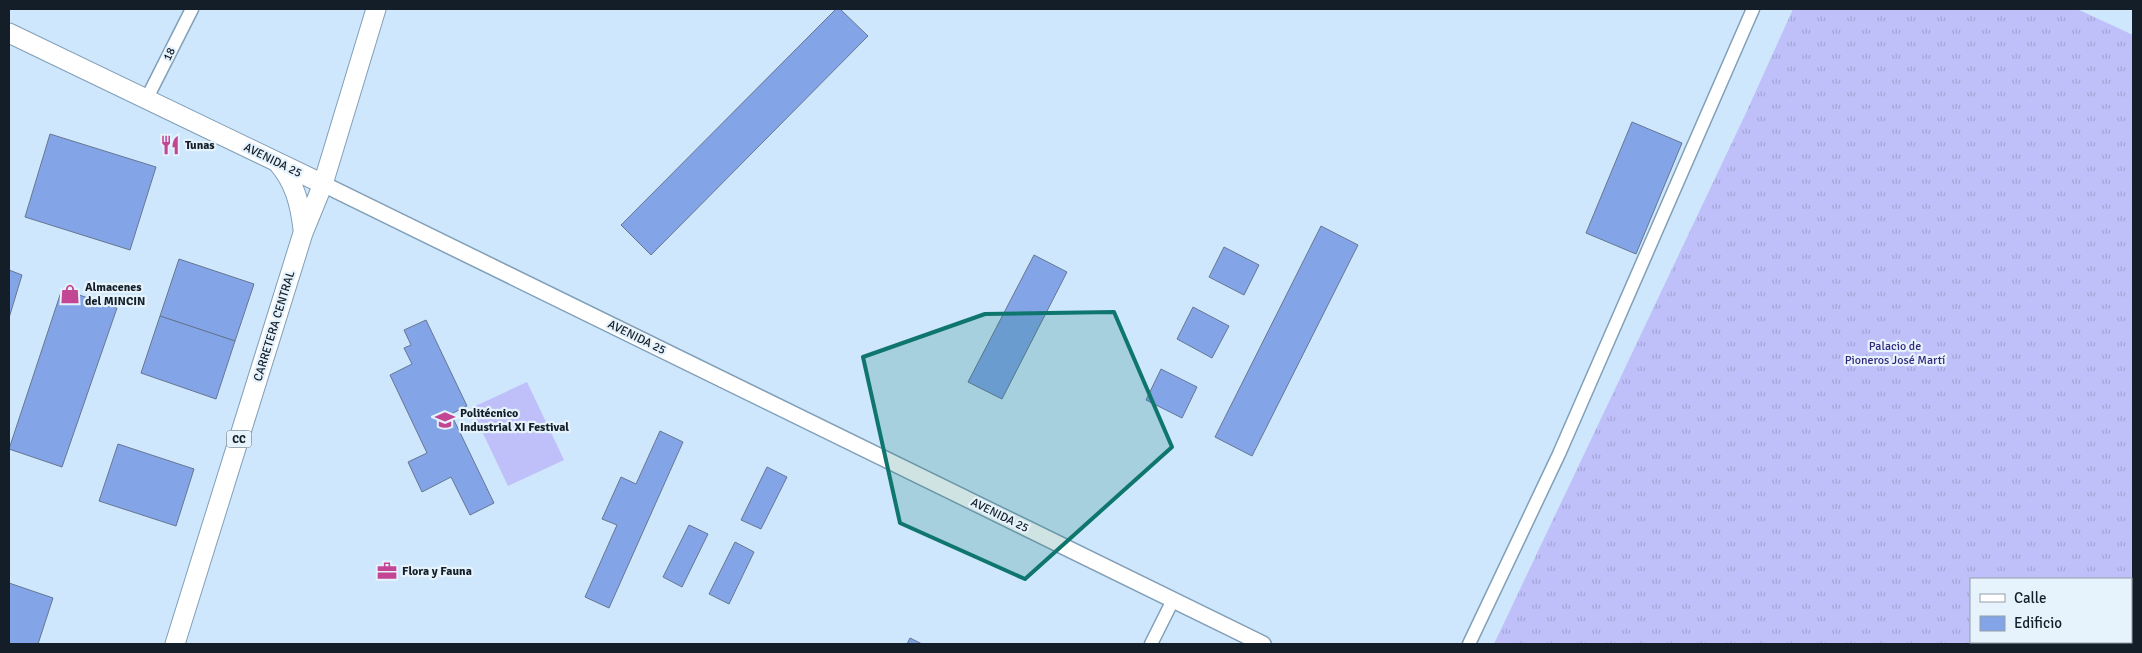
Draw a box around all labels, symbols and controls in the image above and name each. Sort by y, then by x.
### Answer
street label: 18 [160,45,179,63]
restaurant icon: Tunas [159,134,181,156]
place label: Tunas [185,138,215,153]
street label: AVENIDA 25 [241,140,304,181]
street label: CARRETERA CENTRAL [251,269,298,383]
place label: Almacenes del MINCIN [85,280,145,309]
shop icon: Almacenes del MINCIN [59,283,81,305]
street label: AVENIDA 25 [605,317,668,358]
park label: Palacio de Pioneros José Martí [1845,339,1946,368]
place label: Politécnico Industrial XI Festival [460,406,569,435]
school or university icon: Politécnico Industrial XI Festival [434,409,456,431]
road number: CC [226,430,252,448]
street label: AVENIDA 25 [968,495,1031,536]
office icon: Flora y Fauna [376,560,398,582]
place label: Flora y Fauna [402,564,472,579]
legend [1970,578,2132,643]
text: Calle [2014,589,2047,607]
text: Edificio [2014,614,2062,632]

